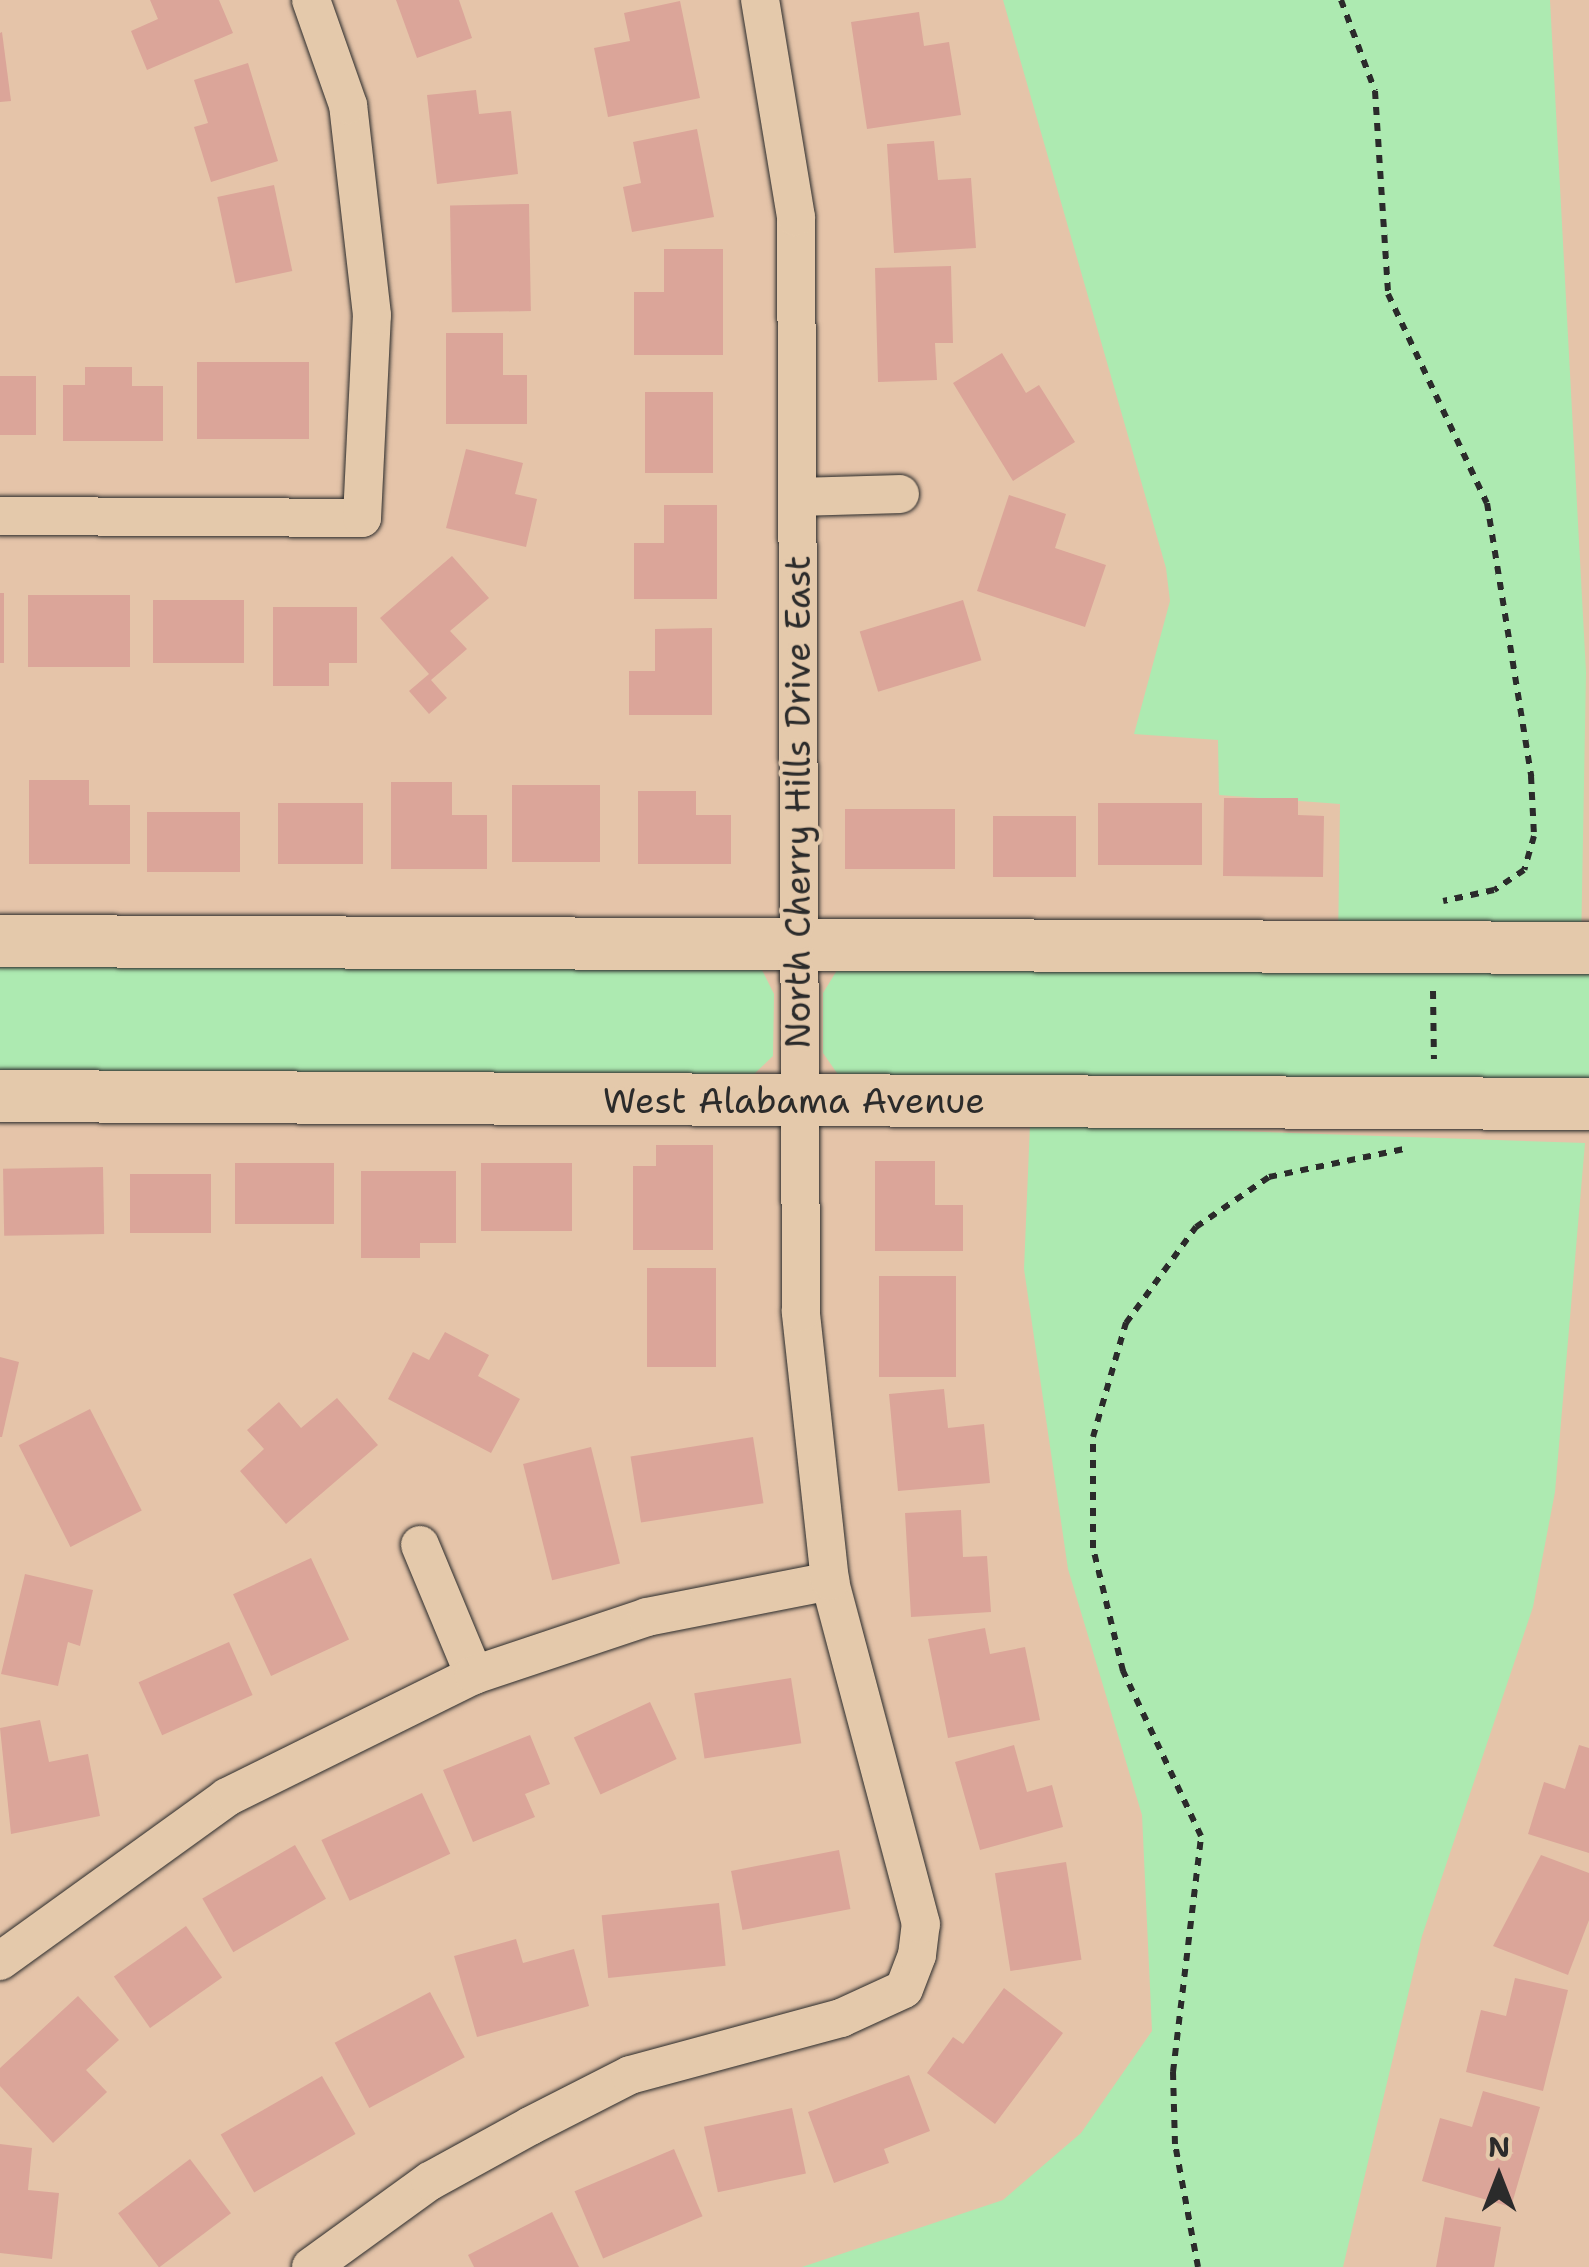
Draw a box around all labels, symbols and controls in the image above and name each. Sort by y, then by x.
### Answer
street label: North Cherry Hills Drive East [777,555,819,1049]
street label: West Alabama Avenue [603,1080,985,1122]
north arrow [1449,2127,1549,2227]
text: N [1488,2128,1510,2166]

